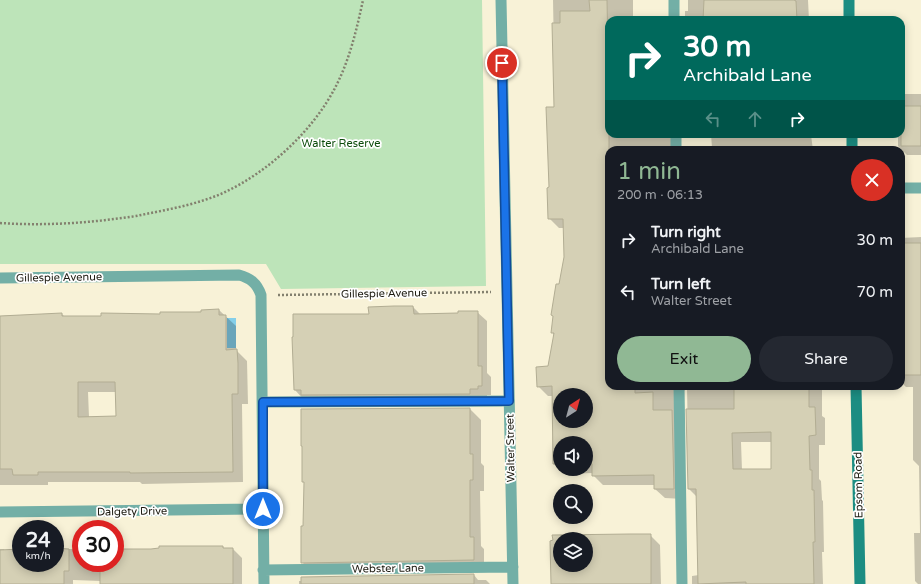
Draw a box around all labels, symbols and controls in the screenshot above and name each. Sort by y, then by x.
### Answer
text: 30 m [683,30,751,64]
icon: right [617,32,669,84]
pin [485,46,519,80]
icon: arrive [491,52,513,74]
text: Archibald Lane [683,64,812,86]
icon: left [702,108,724,130]
icon: ahead [744,108,766,130]
icon: right [786,108,808,130]
park label: Walter Reserve [302,137,380,150]
text: 1 min [617,157,681,186]
button: close [851,159,893,201]
text: 200 m · 06:13 [617,187,703,203]
text: Turn right [651,223,721,241]
icon: right [617,229,639,251]
text: 30 m [856,231,893,249]
text: Archibald Lane [651,241,744,257]
street label: Gillespie Avenue [16,270,102,285]
text: Turn left [651,275,711,293]
icon: left [617,281,639,303]
text: 70 m [856,283,893,301]
street label: Gillespie Avenue [341,286,427,301]
text: Walter Street [651,293,732,309]
button: Exit [617,336,751,382]
button: Share [759,336,893,382]
north arrow [553,388,593,428]
map controls [553,388,593,572]
street label: Walter Street [503,414,518,482]
button: sound [553,436,593,476]
street label: Epsom Road [851,452,866,518]
button: search [553,484,593,524]
position arrow [242,488,284,530]
street label: Dalgety Drive [97,504,167,519]
speed limit sign: 30 [72,520,124,572]
text: 24 [25,529,51,553]
button: layers [553,532,593,572]
text: km/h [25,550,51,562]
street label: Webster Lane [352,561,424,576]

